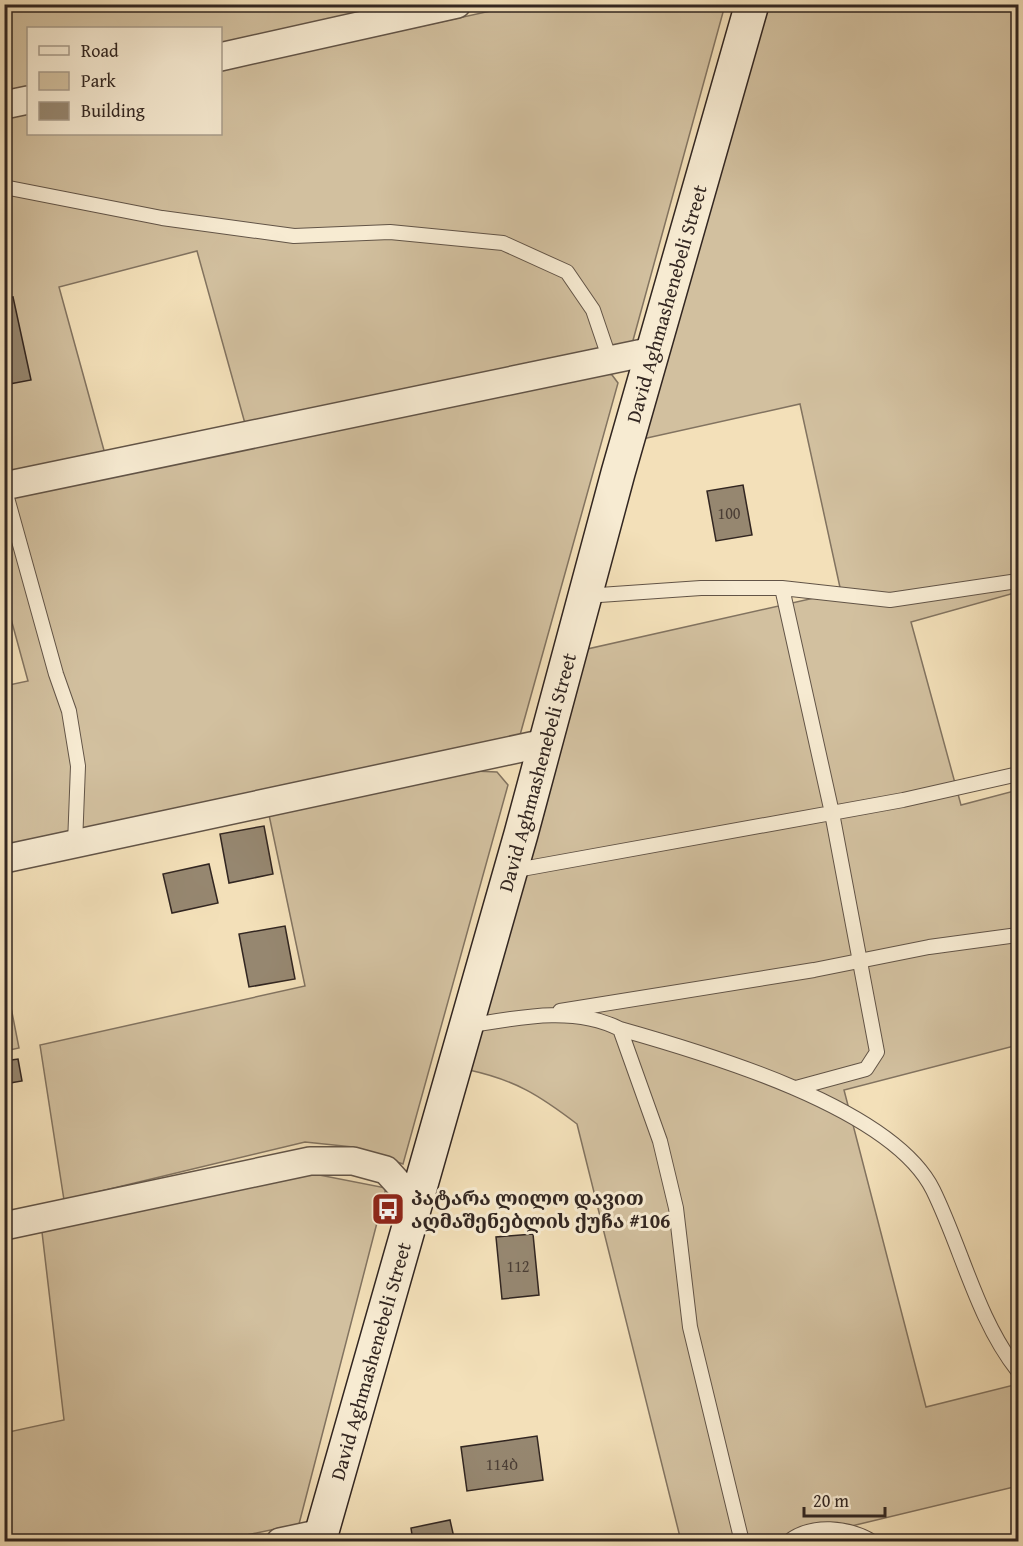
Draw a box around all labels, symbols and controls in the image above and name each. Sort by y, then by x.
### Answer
legend [27,27,222,135]
text: Road [81,37,119,64]
text: Park [81,67,117,94]
text: Building [81,97,145,124]
street label: David Aghmashenebeli Street [618,181,714,426]
house number: 100 [717,501,741,525]
street label: David Aghmashenebeli Street [490,650,583,895]
place label: პატარა ლილო დავით აღმაშენებლის ქუჩა #106 [411,1183,670,1235]
bus stop icon: პატარა ლილო დავით აღმაშენებლის ქუჩა #106 [370,1191,406,1227]
street label: David Aghmashenebeli Street [322,1239,418,1484]
house number: 112 [506,1254,530,1278]
house number: 114ბ [486,1452,518,1476]
scale bar [804,1480,885,1518]
text: 20 m [813,1487,849,1514]

